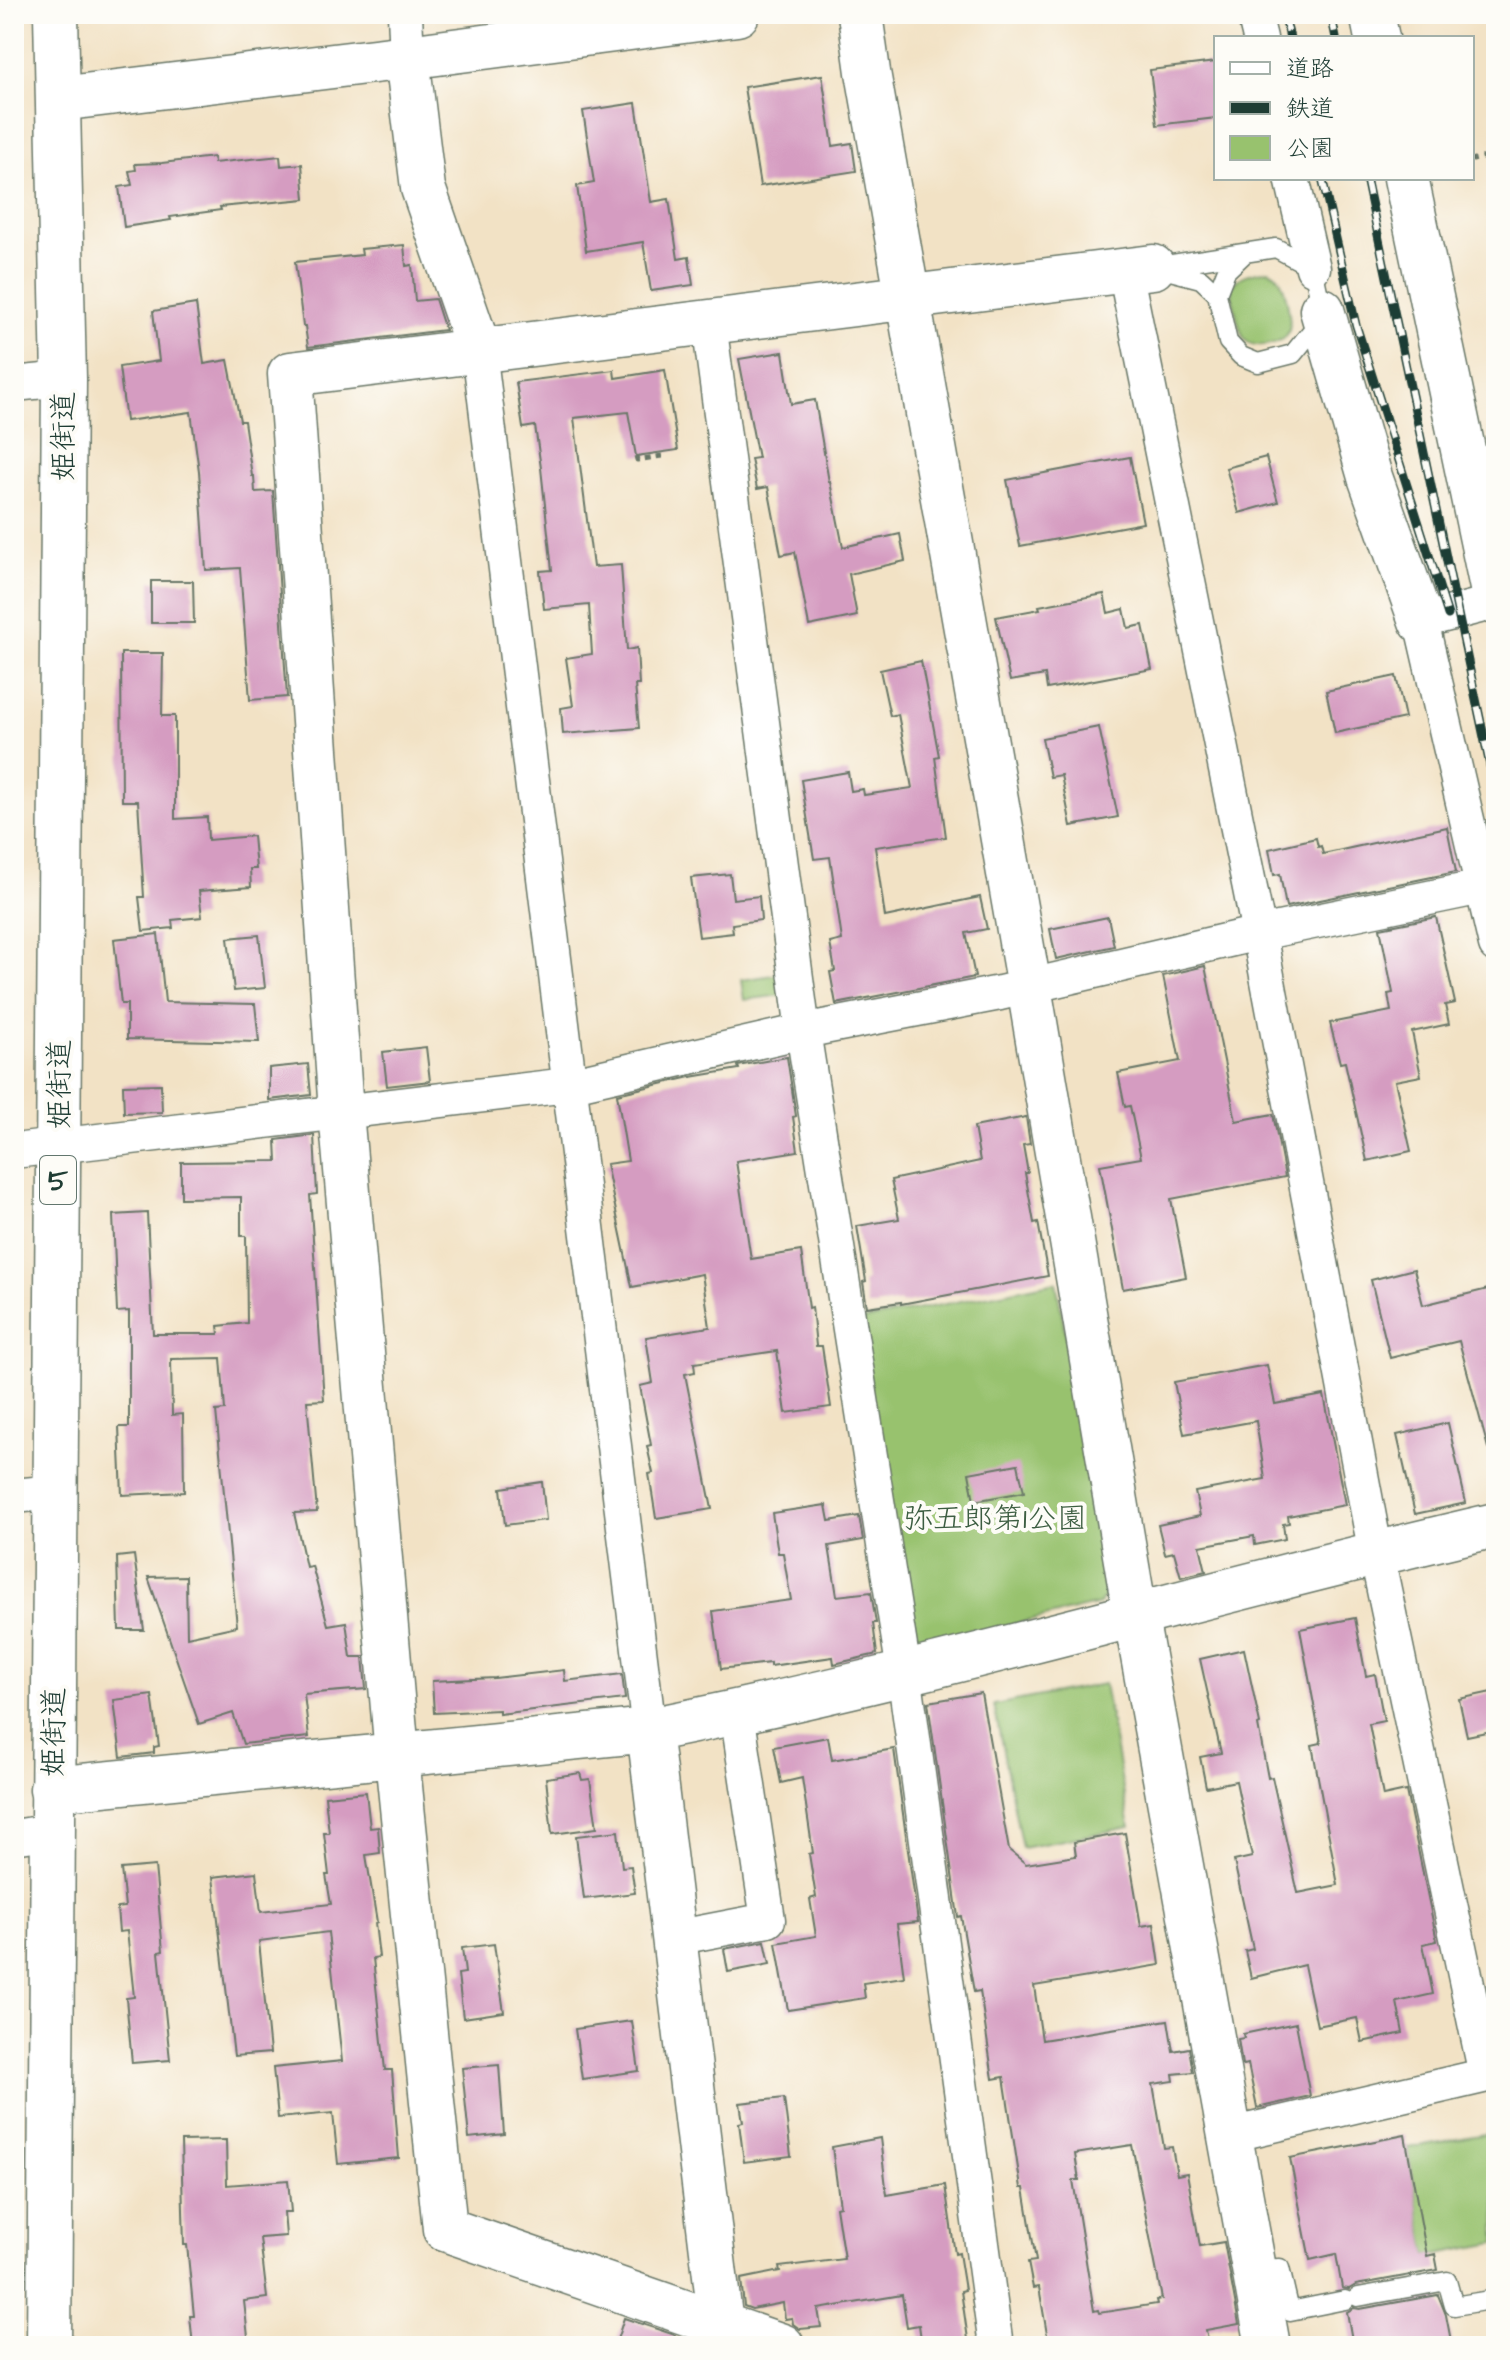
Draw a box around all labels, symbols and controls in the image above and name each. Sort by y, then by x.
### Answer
legend [1214,36,1474,180]
text: 道路 [1286,52,1334,86]
text: 鉄道 [1286,92,1334,126]
text: 公園 [1286,132,1334,166]
street label: 姫街道 [43,391,85,481]
street label: 姫街道 [39,1039,81,1129]
road number: 5 [40,1156,76,1204]
park label: 弥五郎第1公園 [903,1498,1087,1540]
street label: 姫街道 [32,1687,76,1777]

